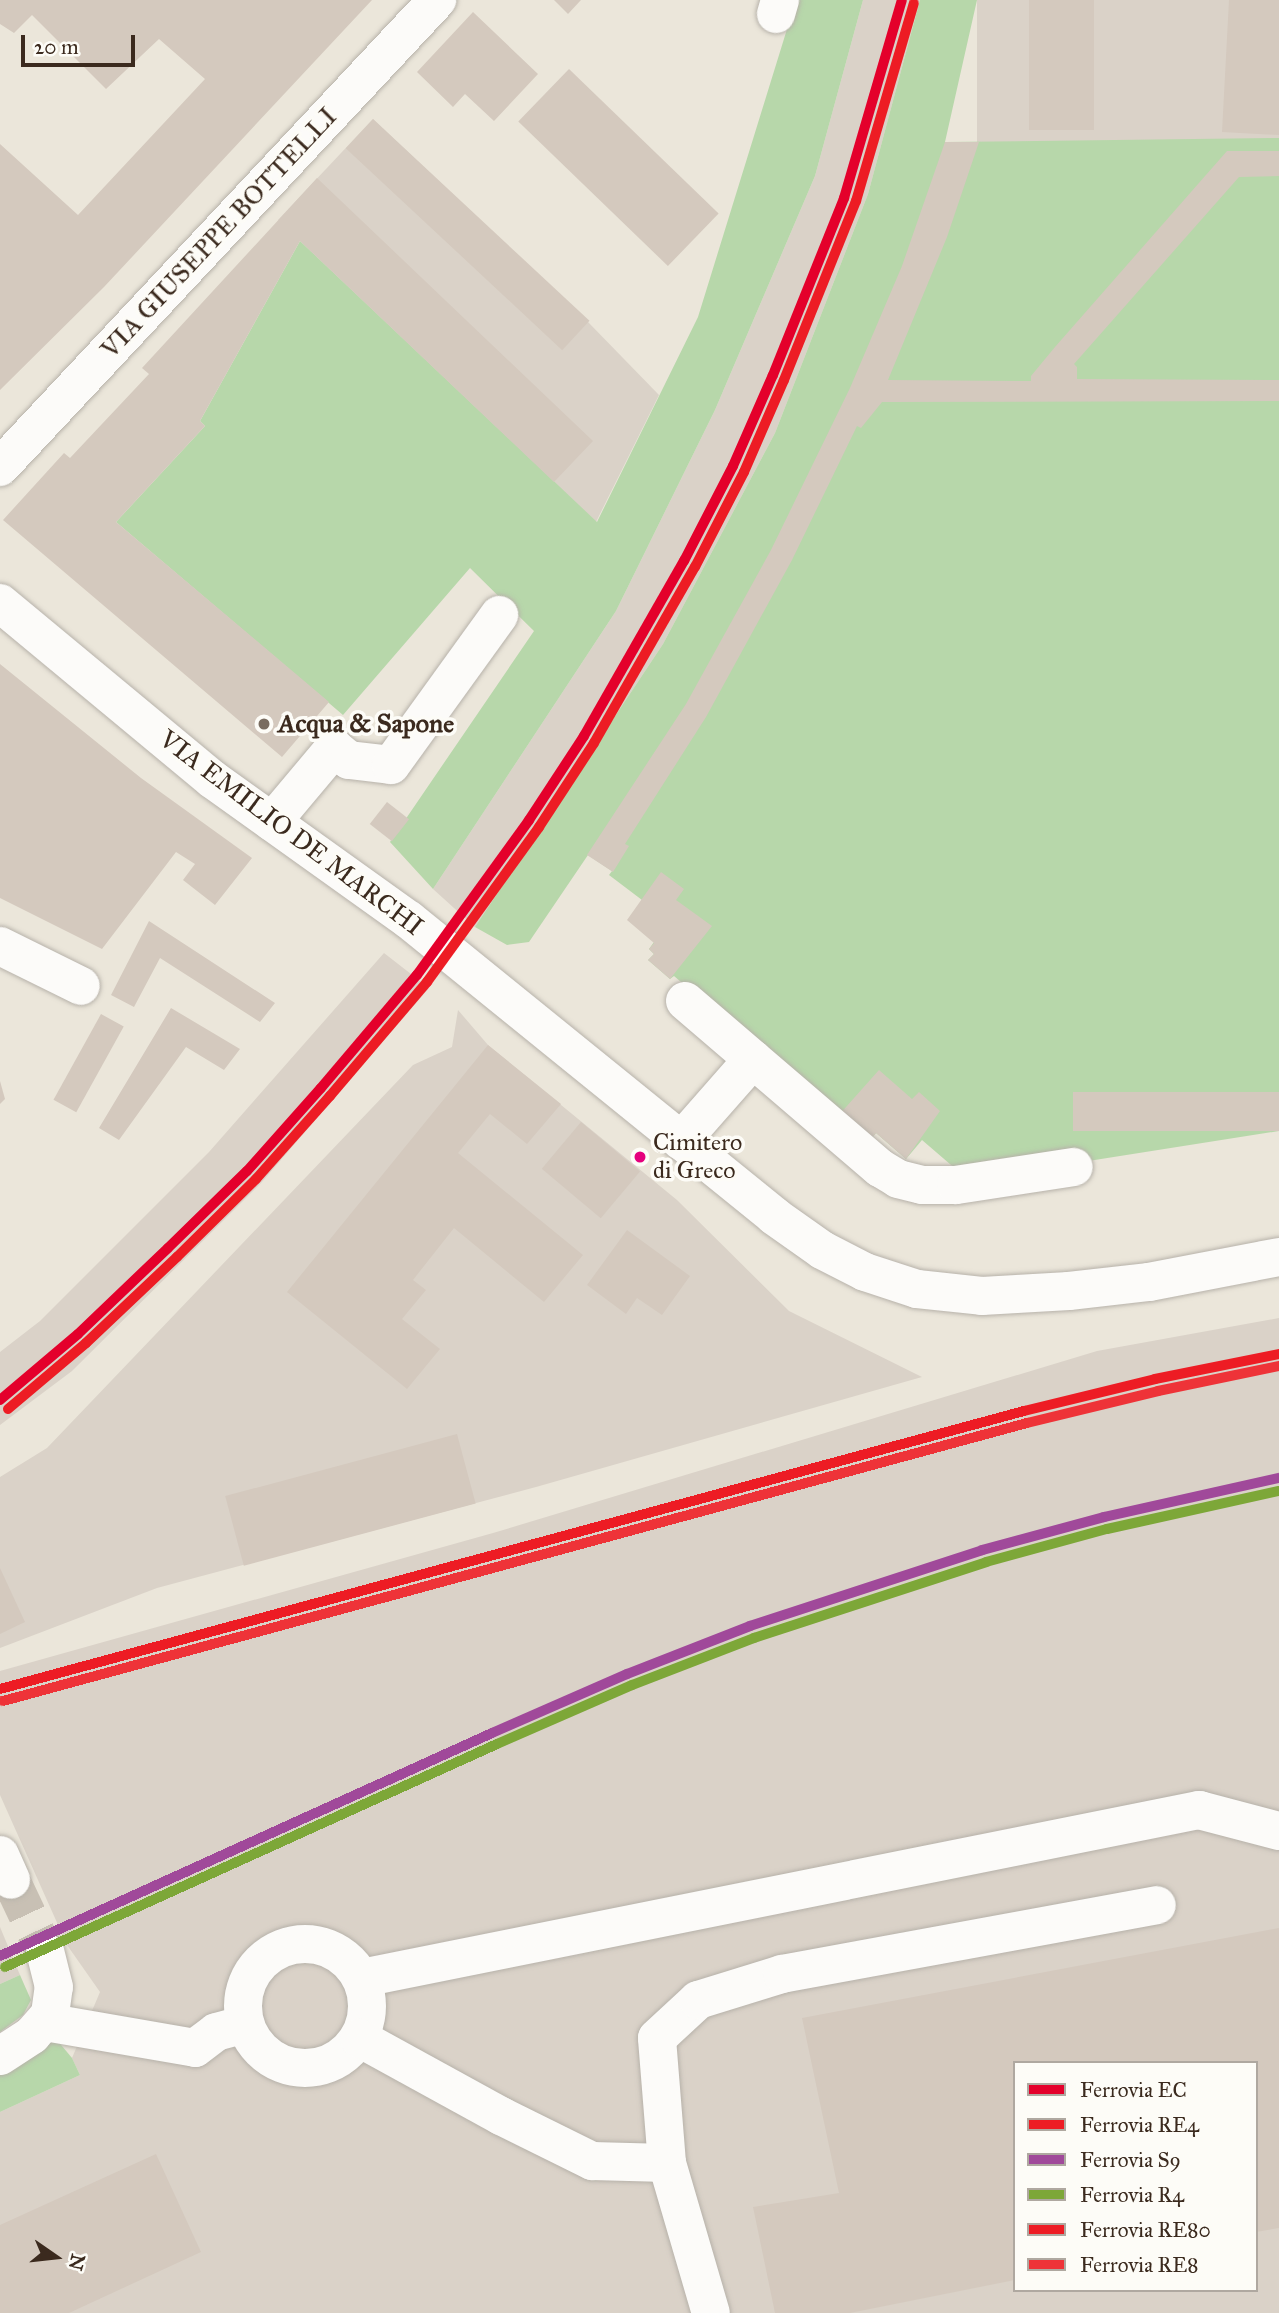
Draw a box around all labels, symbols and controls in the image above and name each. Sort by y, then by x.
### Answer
scale bar [24,21,138,65]
text: 20 m [34,34,79,60]
street label: VIA GIUSEPPE BOTTELLI [95,101,343,365]
place label: Acqua & Sapone [278,708,454,740]
marker: Acqua & Sapone [256,716,272,732]
street label: VIA EMILIO DE MARCHI [153,724,429,942]
place label: Cimitero di Greco [653,1129,742,1185]
marker: Cimitero di Greco [633,1150,647,1164]
legend [1013,2061,1258,2292]
text: Ferrovia EC [1080,2077,1187,2103]
text: Ferrovia RE4 [1080,2112,1199,2138]
text: Ferrovia S9 [1080,2147,1181,2173]
text: Ferrovia R4 [1080,2182,1184,2208]
text: Ferrovia RE80 [1080,2217,1211,2243]
north arrow [21,2222,91,2292]
text: N [64,2252,90,2273]
text: Ferrovia RE8 [1080,2252,1199,2278]

